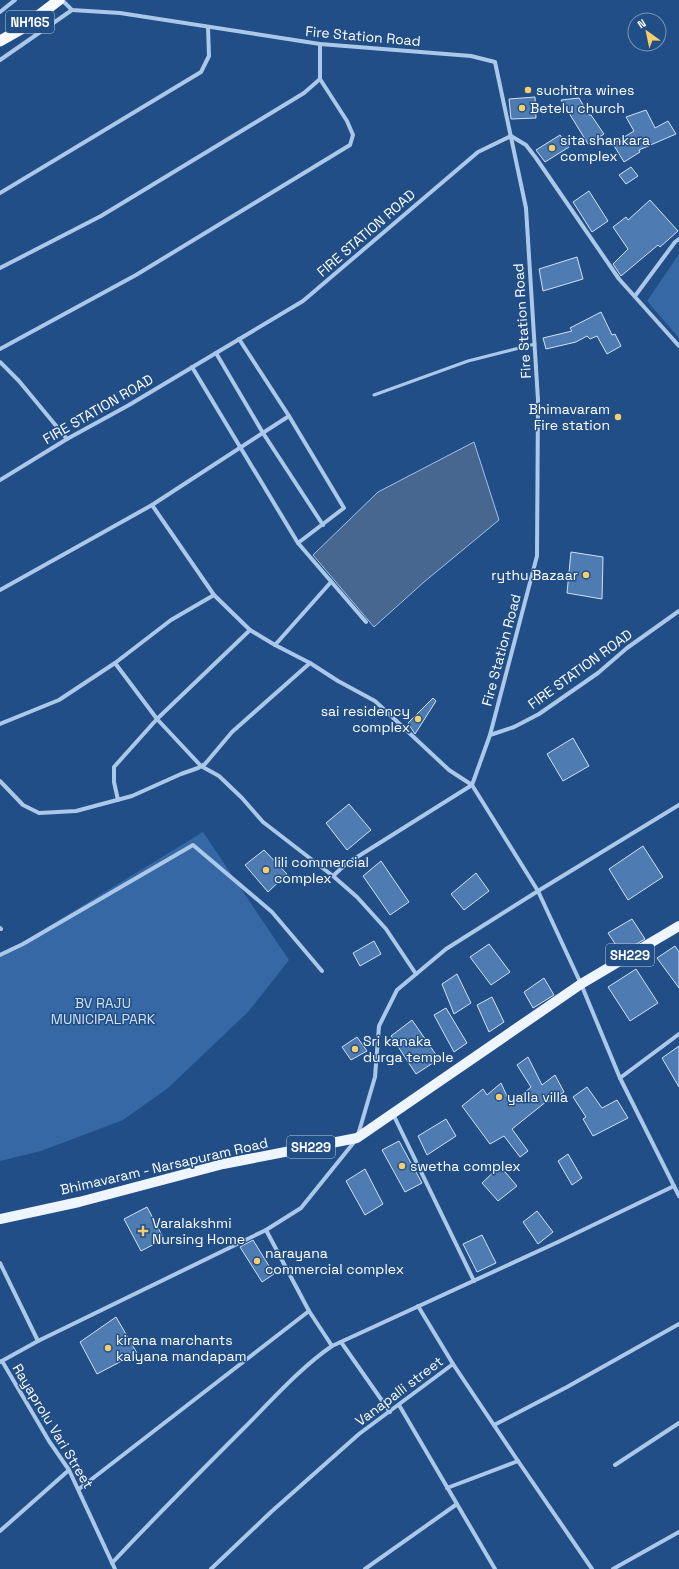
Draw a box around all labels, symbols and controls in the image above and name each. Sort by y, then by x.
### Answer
road number: NH165 [6,11,54,33]
north arrow [627,12,667,52]
text: N [635,16,648,31]
street label: Fire Station Road [305,22,421,50]
place label: suchitra wines [536,81,634,99]
marker: suchitra wines [523,85,533,95]
place label: Betelu church [530,99,625,117]
marker: Betelu church [517,103,527,113]
place label: sita shankara complex [560,131,650,165]
marker: sita shankara complex [547,143,557,153]
street label: FIRE STATION ROAD [313,185,419,281]
street label: Fire Station Road [509,263,535,379]
street label: FIRE STATION ROAD [40,370,156,448]
place label: Bhimavaram Fire station [529,400,610,434]
marker: Bhimavaram Fire station [613,412,623,422]
place label: rythu Bazaar [491,566,578,584]
marker: rythu Bazaar [581,570,591,580]
street label: Fire Station Road [477,592,525,708]
street label: FIRE STATION ROAD [524,625,636,713]
place label: sai residency complex [321,702,410,736]
marker: sai residency complex [413,714,423,724]
place label: lili commercial complex [274,853,369,887]
marker: lili commercial complex [261,865,271,875]
road number: SH229 [606,944,654,966]
park label: BV RAJU MUNICIPALPARK [51,994,156,1028]
place label: Sri kanaka durga temple [363,1032,454,1066]
marker: Sri kanaka durga temple [350,1044,360,1054]
place label: yalla villa [507,1088,568,1106]
marker: yalla villa [494,1092,504,1102]
street label: Bhimavaram - Narsapuram Road [58,1133,270,1199]
road number: SH229 [287,1136,335,1158]
place label: swetha complex [410,1157,521,1175]
marker: swetha complex [397,1161,407,1171]
place label: Varalakshmi Nursing Home [152,1214,245,1248]
marker: Varalakshmi Nursing Home [137,1225,149,1237]
place label: narayana commercial complex [265,1244,404,1278]
marker: narayana commercial complex [252,1256,262,1266]
place label: kirana marchants kalyana mandapam [116,1331,247,1365]
marker: kirana marchants kalyana mandapam [103,1343,113,1353]
street label: Vanapalli street [352,1352,446,1430]
street label: Rayaprolu Vari Street [9,1360,97,1492]

